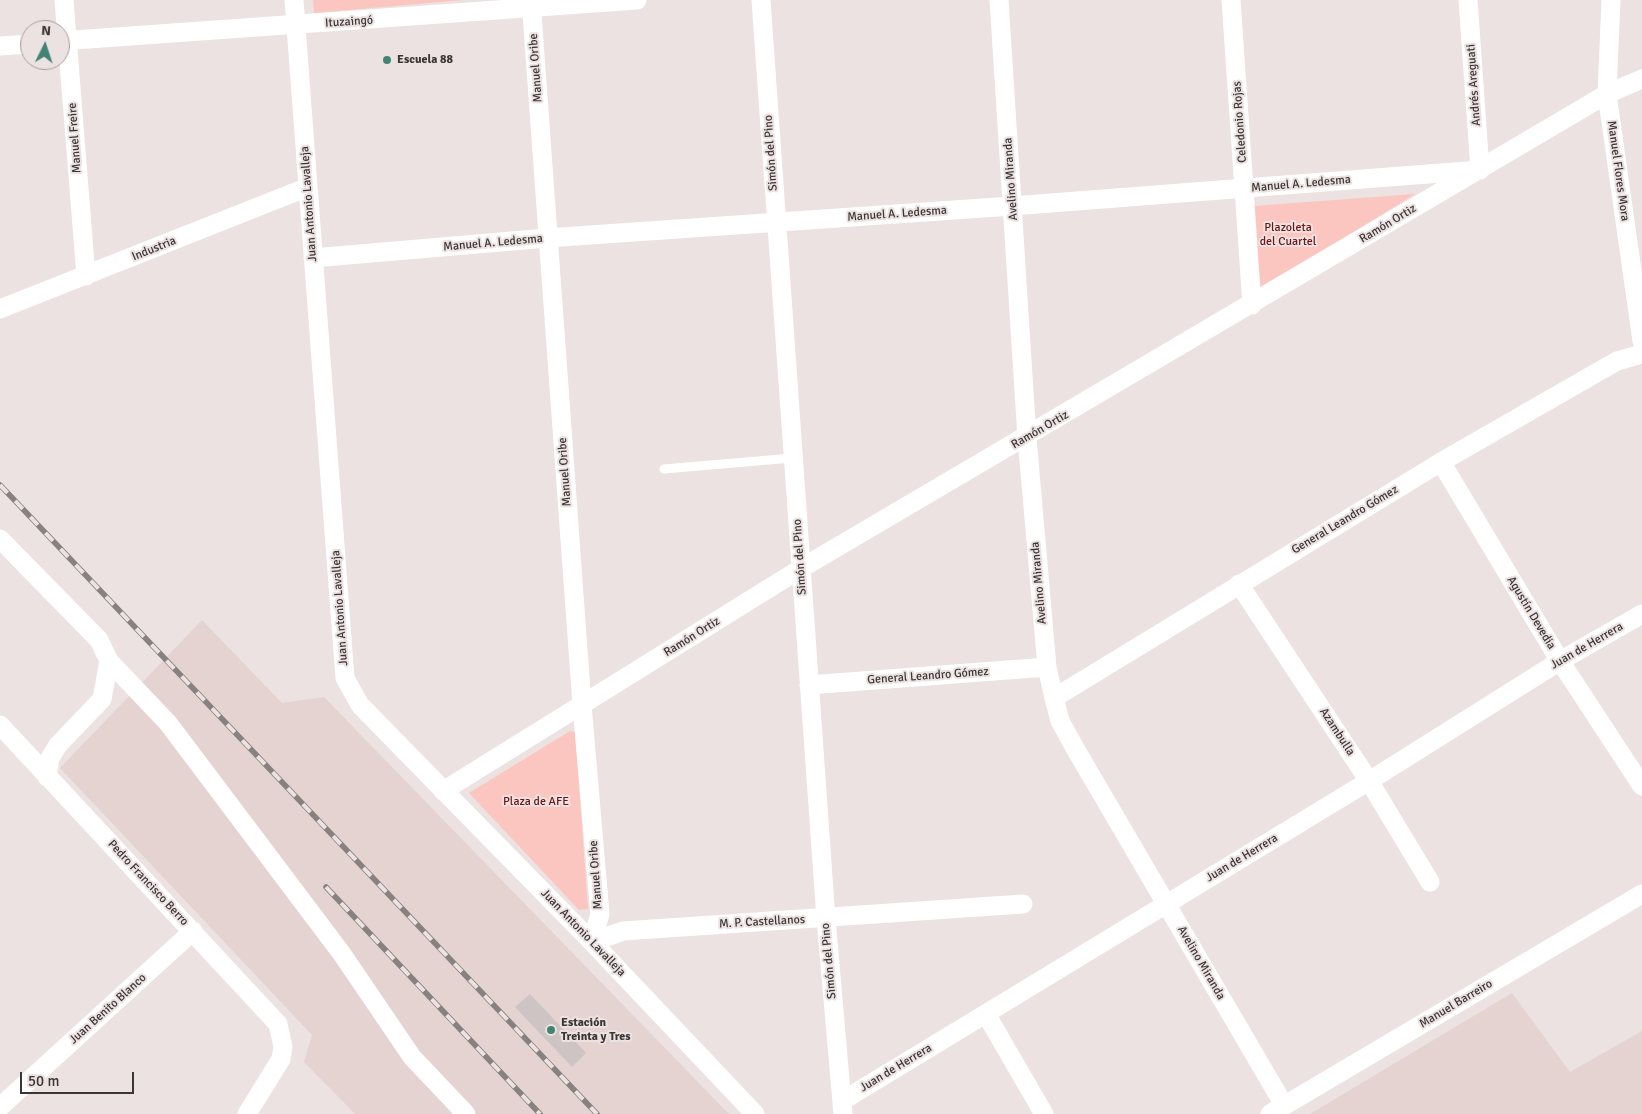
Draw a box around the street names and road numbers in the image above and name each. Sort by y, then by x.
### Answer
street label: Ituzaingó [324,13,374,31]
street label: Manuel Oribe [526,33,546,103]
street label: Andrés Areguati [1464,43,1484,127]
street label: Celedonio Rojas [1230,81,1250,163]
street label: Manuel Freire [65,102,85,174]
street label: Simón del Pino [761,114,781,192]
street label: Manuel Flores Mora [1604,120,1632,222]
street label: Avelino Miranda [1001,137,1021,221]
street label: Juan Antonio Lavalleja [298,146,320,262]
street label: Manuel A. Ledesma [1251,172,1351,196]
street label: Ramón Ortiz [1357,201,1419,247]
street label: Manuel A. Ledesma [847,203,947,225]
street label: Manuel A. Ledesma [443,231,543,255]
street label: Industria [130,234,178,264]
street label: Ramón Ortiz [1009,408,1071,452]
street label: Manuel Oribe [555,437,575,507]
street label: General Leandro Gómez [1289,482,1401,558]
street label: Simón del Pino [790,518,810,596]
street label: Avelino Miranda [1028,541,1050,625]
street label: Juan Antonio Lavalleja [329,550,351,666]
street label: Agustín Devedia [1504,574,1558,652]
street label: Ramón Ortiz [661,614,723,660]
street label: Juan de Herrera [1548,619,1626,673]
street label: General Leandro Gómez [867,665,989,687]
street label: Azambulla [1316,705,1358,759]
street label: Juan de Herrera [1203,831,1281,885]
street label: Pedro Francisco Berro [105,837,191,929]
street label: Manuel Oribe [586,840,606,910]
street label: Juan Antonio Lavalleja [538,886,628,980]
street label: M. P. Castellanos [719,913,805,931]
street label: Simón del Pino [819,922,839,1000]
street label: Avelino Miranda [1174,923,1228,1003]
street label: Juan Benito Blanco [67,971,149,1047]
street label: Manuel Barreiro [1417,977,1495,1031]
street label: Juan de Herrera [857,1041,935,1095]

